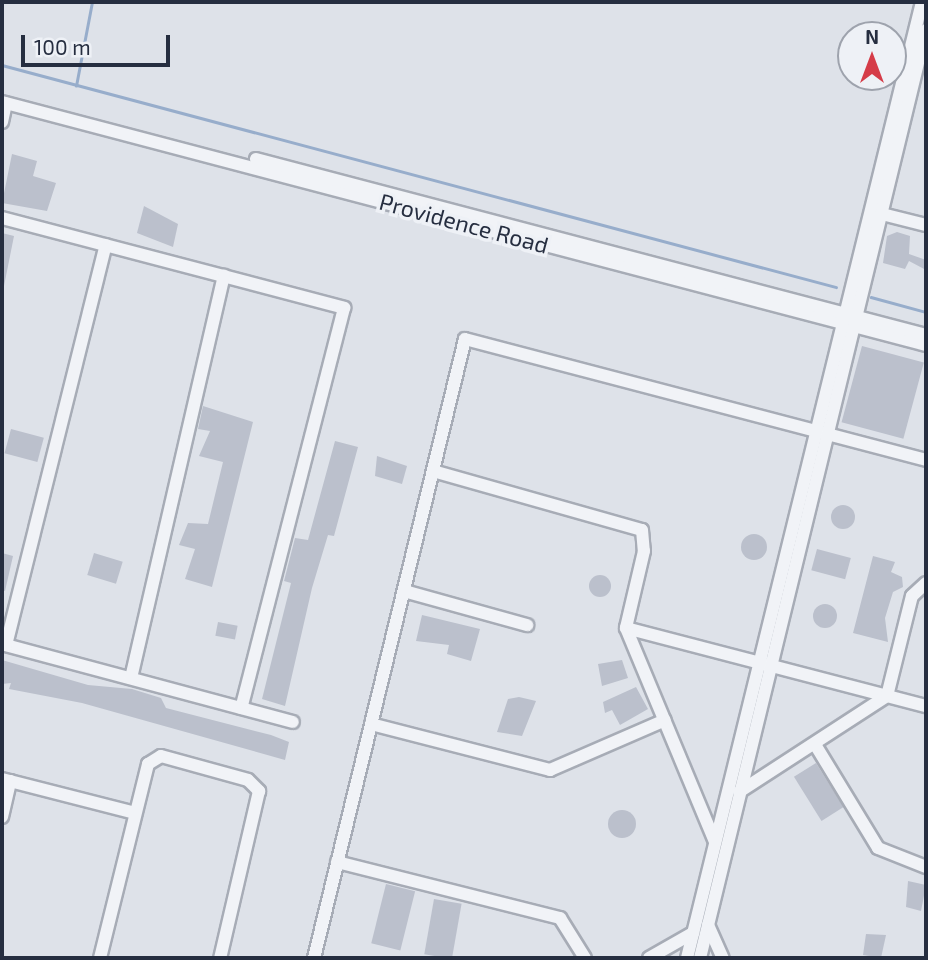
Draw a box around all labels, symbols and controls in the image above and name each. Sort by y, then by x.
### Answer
scale bar [24,21,173,65]
north arrow [837,21,907,91]
text: N [865,25,879,48]
text: 100 m [34,34,91,59]
street label: Providence Road [377,187,551,259]

